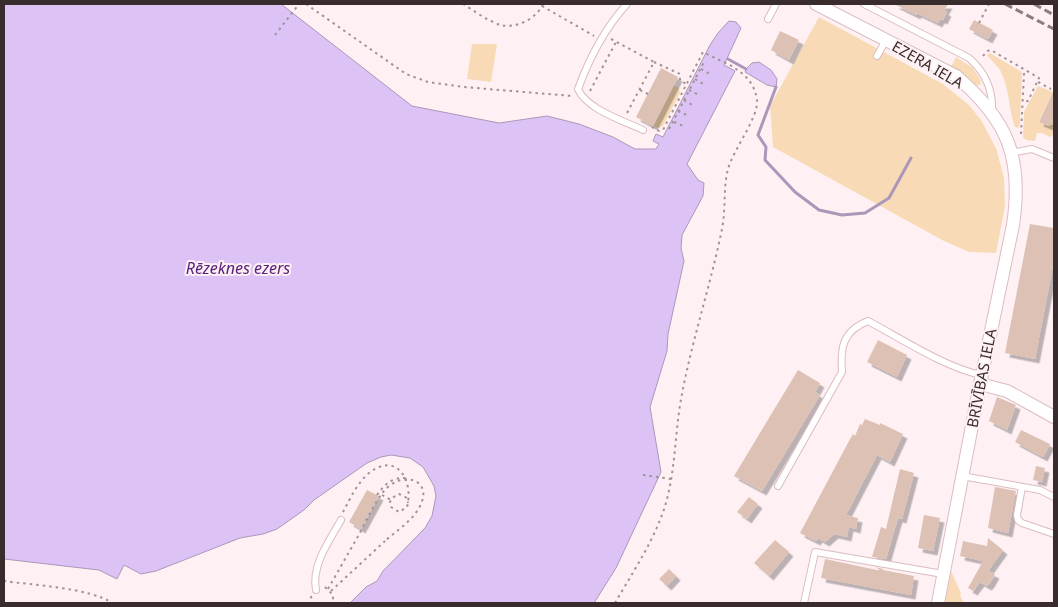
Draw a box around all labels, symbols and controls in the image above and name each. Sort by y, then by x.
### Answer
street label: EZERA IELA [889,36,968,93]
water label: Rēzeknes ezers [186,257,290,279]
street label: BRĪVĪBAS IELA [962,326,1000,429]

